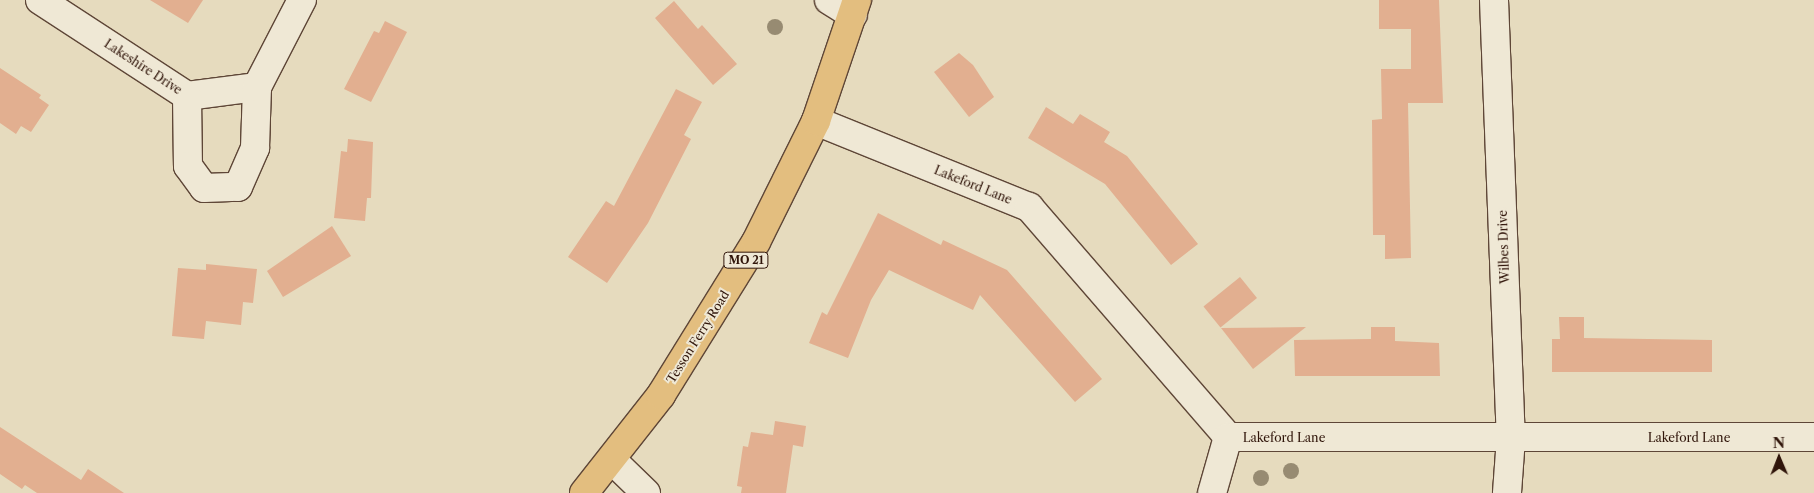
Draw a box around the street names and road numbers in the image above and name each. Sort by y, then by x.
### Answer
street label: Lakeshire Drive [101,37,185,97]
street label: Lakeford Lane [932,163,1014,207]
street label: Wilbes Drive [1496,210,1512,284]
road number: MO 21 [722,252,770,268]
street label: Tesson Ferry Road [664,288,732,386]
street label: Lakeford Lane [1243,431,1325,445]
street label: Lakeford Lane [1648,431,1730,445]

